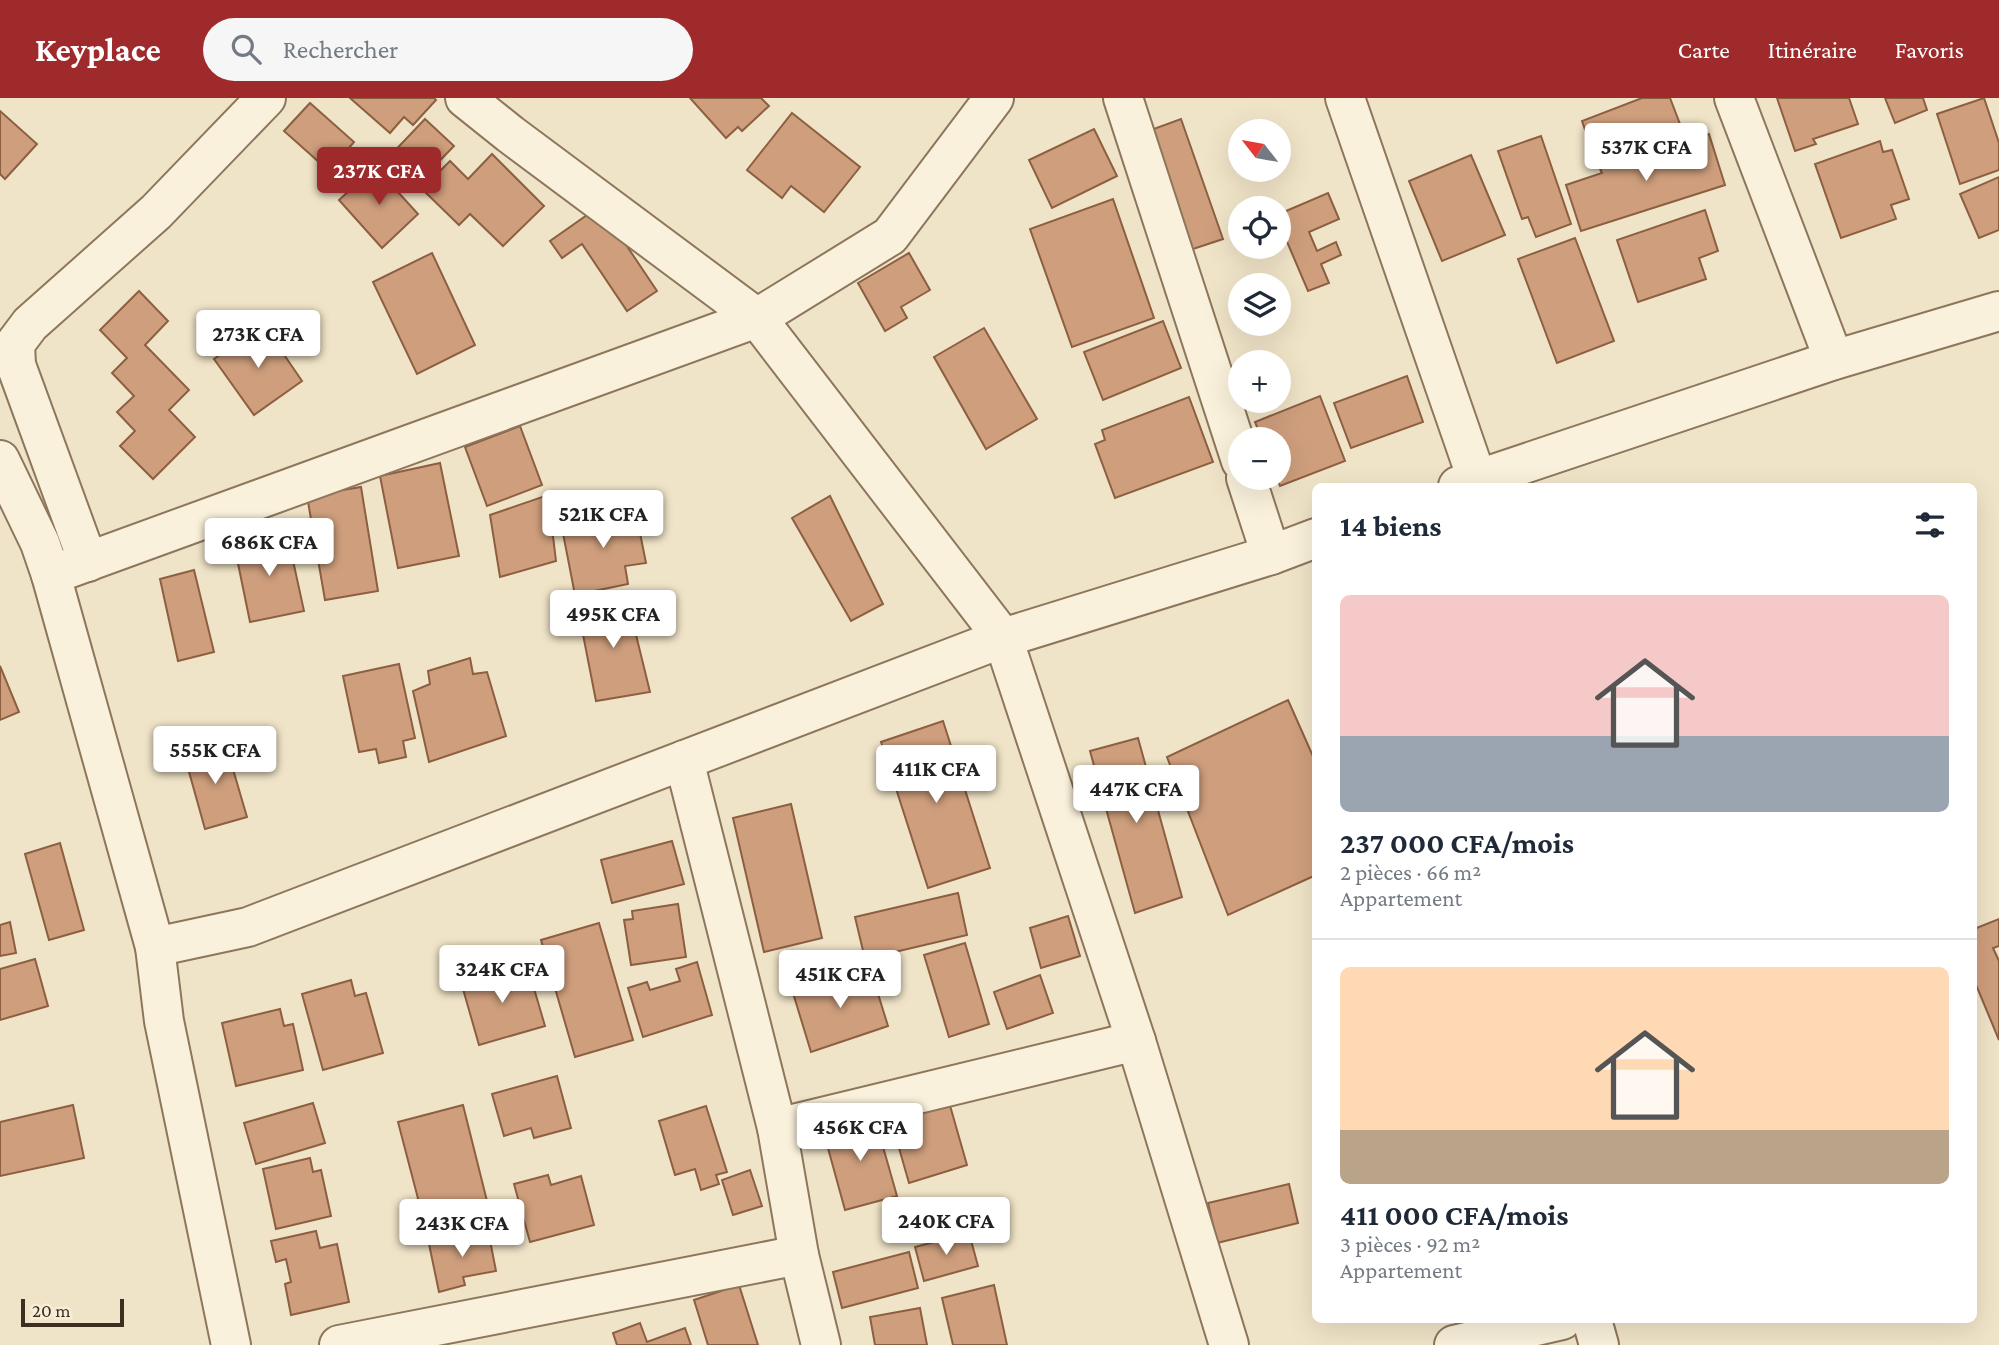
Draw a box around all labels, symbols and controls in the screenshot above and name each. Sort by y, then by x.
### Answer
search box [203,18,693,81]
icon: search [227,30,265,68]
text: Keyplace [35,31,161,68]
text: Rechercher [283,35,398,64]
text: Carte [1678,36,1730,63]
text: Itinéraire [1768,36,1857,63]
text: Favoris [1895,36,1964,63]
north arrow [1228,119,1292,182]
map controls [1228,119,1291,490]
pin: 537K CFA [1574,123,1718,183]
text: 537K CFA [1601,133,1691,159]
pin: 237K CFA [307,148,451,207]
text: 237K CFA [333,157,425,183]
button: locate [1228,196,1291,259]
button: layers [1228,273,1291,336]
pin: 273K CFA [186,310,330,370]
text: 273K CFA [212,320,304,346]
button: + [1228,350,1291,413]
button: − [1228,427,1291,490]
pin: 521K CFA [531,490,675,550]
text: 521K CFA [558,500,648,526]
icon: filters [1911,506,1949,544]
text: 14 biens [1340,509,1442,542]
pin: 686K CFA [197,518,341,578]
text: 686K CFA [221,528,317,554]
pin: 495K CFA [541,590,685,650]
text: 495K CFA [566,600,660,626]
icon: home [1582,640,1708,766]
pin: 555K CFA [143,726,287,786]
text: 555K CFA [169,736,261,762]
pin: 411K CFA [864,746,1008,805]
text: 411K CFA [892,755,980,781]
pin: 447K CFA [1064,766,1208,825]
text: 447K CFA [1089,775,1183,801]
text: 237 000 CFA/mois [1340,826,1574,859]
text: 2 pièces · 66 m² [1340,859,1481,885]
text: Appartement [1340,885,1462,911]
pin: 324K CFA [430,946,574,1005]
pin: 451K CFA [768,950,912,1010]
text: 324K CFA [455,955,549,981]
text: 451K CFA [795,960,885,986]
icon: home [1582,1012,1708,1138]
pin: 456K CFA [788,1104,932,1163]
text: 456K CFA [813,1113,907,1139]
pin: 240K CFA [874,1198,1018,1257]
text: 411 000 CFA/mois [1340,1198,1568,1231]
pin: 243K CFA [390,1200,534,1259]
text: 240K CFA [898,1207,994,1233]
text: 243K CFA [415,1209,509,1235]
text: 3 pièces · 92 m² [1340,1231,1480,1257]
text: Appartement [1340,1257,1462,1283]
scale bar [21,1296,124,1328]
text: 20 m [32,1300,71,1321]

